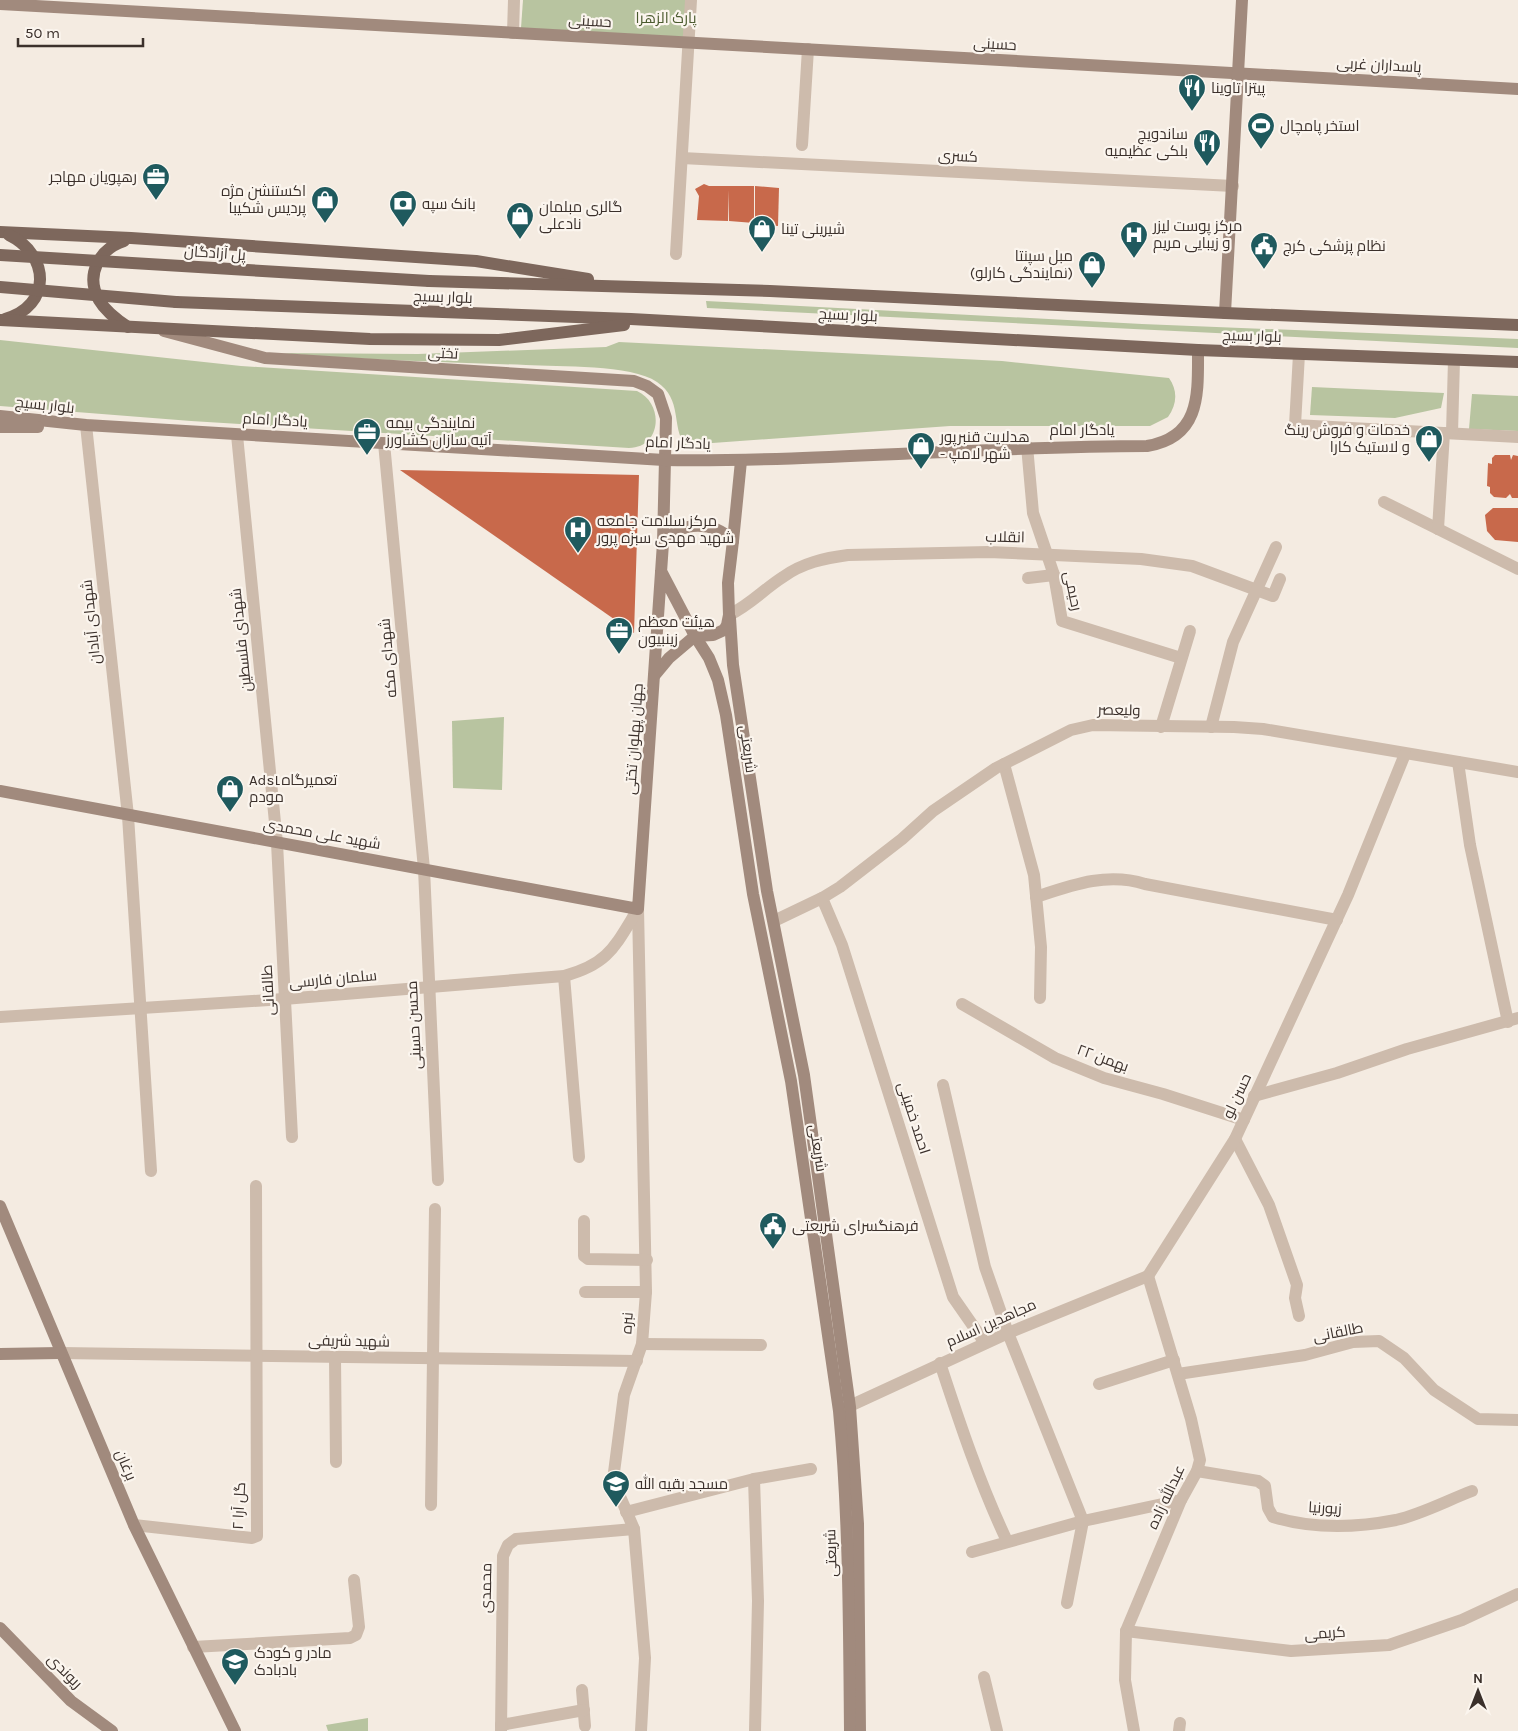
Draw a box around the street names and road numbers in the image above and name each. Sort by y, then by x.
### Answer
street label: حسینی [568,11,612,32]
street label: حسینی [973,34,1017,55]
street label: پاسداران غربی [1336,54,1422,77]
street label: کسری [938,146,978,167]
street label: پل آزادگان [183,242,246,265]
street label: بلوار بسیج [413,287,473,309]
street label: بلوار بسیج [818,304,878,328]
street label: بلوار بسیج [1222,326,1282,348]
street label: تختی [427,343,459,364]
street label: بلوار بسیج [14,393,76,419]
street label: یادگار امام [242,409,308,432]
street label: یادگار امام [1049,421,1115,440]
street label: یادگار امام [645,433,711,454]
street label: انقلاب [985,528,1025,546]
street label: رحیمی [1059,570,1086,613]
street label: شهدای آبادان [78,579,105,665]
street label: شهدای فلسطین [227,587,256,693]
street label: شهدای مکه [376,618,401,698]
street label: جهان پهلوان تختی [621,683,648,795]
street label: ولیعصر [1096,701,1141,719]
street label: شریعتی [735,724,760,774]
street label: شهید علی محمدی [262,815,382,854]
street label: طالقانی [258,964,279,1016]
street label: سلمان فارسی [288,966,378,993]
street label: محسن حسینی [403,980,426,1070]
street label: ۲۲ بهمن [1074,1040,1131,1077]
street label: حسن لو [1219,1071,1256,1122]
street label: احمد خمینی [893,1080,934,1157]
street label: شریعتی [804,1123,831,1173]
street label: مجاهدین اسلام [943,1295,1039,1352]
street label: نبره [617,1312,637,1334]
street label: طالقانی [1311,1318,1365,1347]
street label: شهید شریفی [308,1331,390,1352]
street label: برغان [111,1447,140,1484]
street label: عبدالله زاده [1142,1462,1189,1532]
street label: گل آرا ۲ [229,1482,250,1530]
street label: زیورنیا [1308,1498,1342,1518]
street label: شریعتی [821,1529,842,1577]
street label: محمدی [477,1563,496,1613]
street label: کریمی [1304,1623,1346,1644]
street label: ریوندی [43,1650,86,1693]

